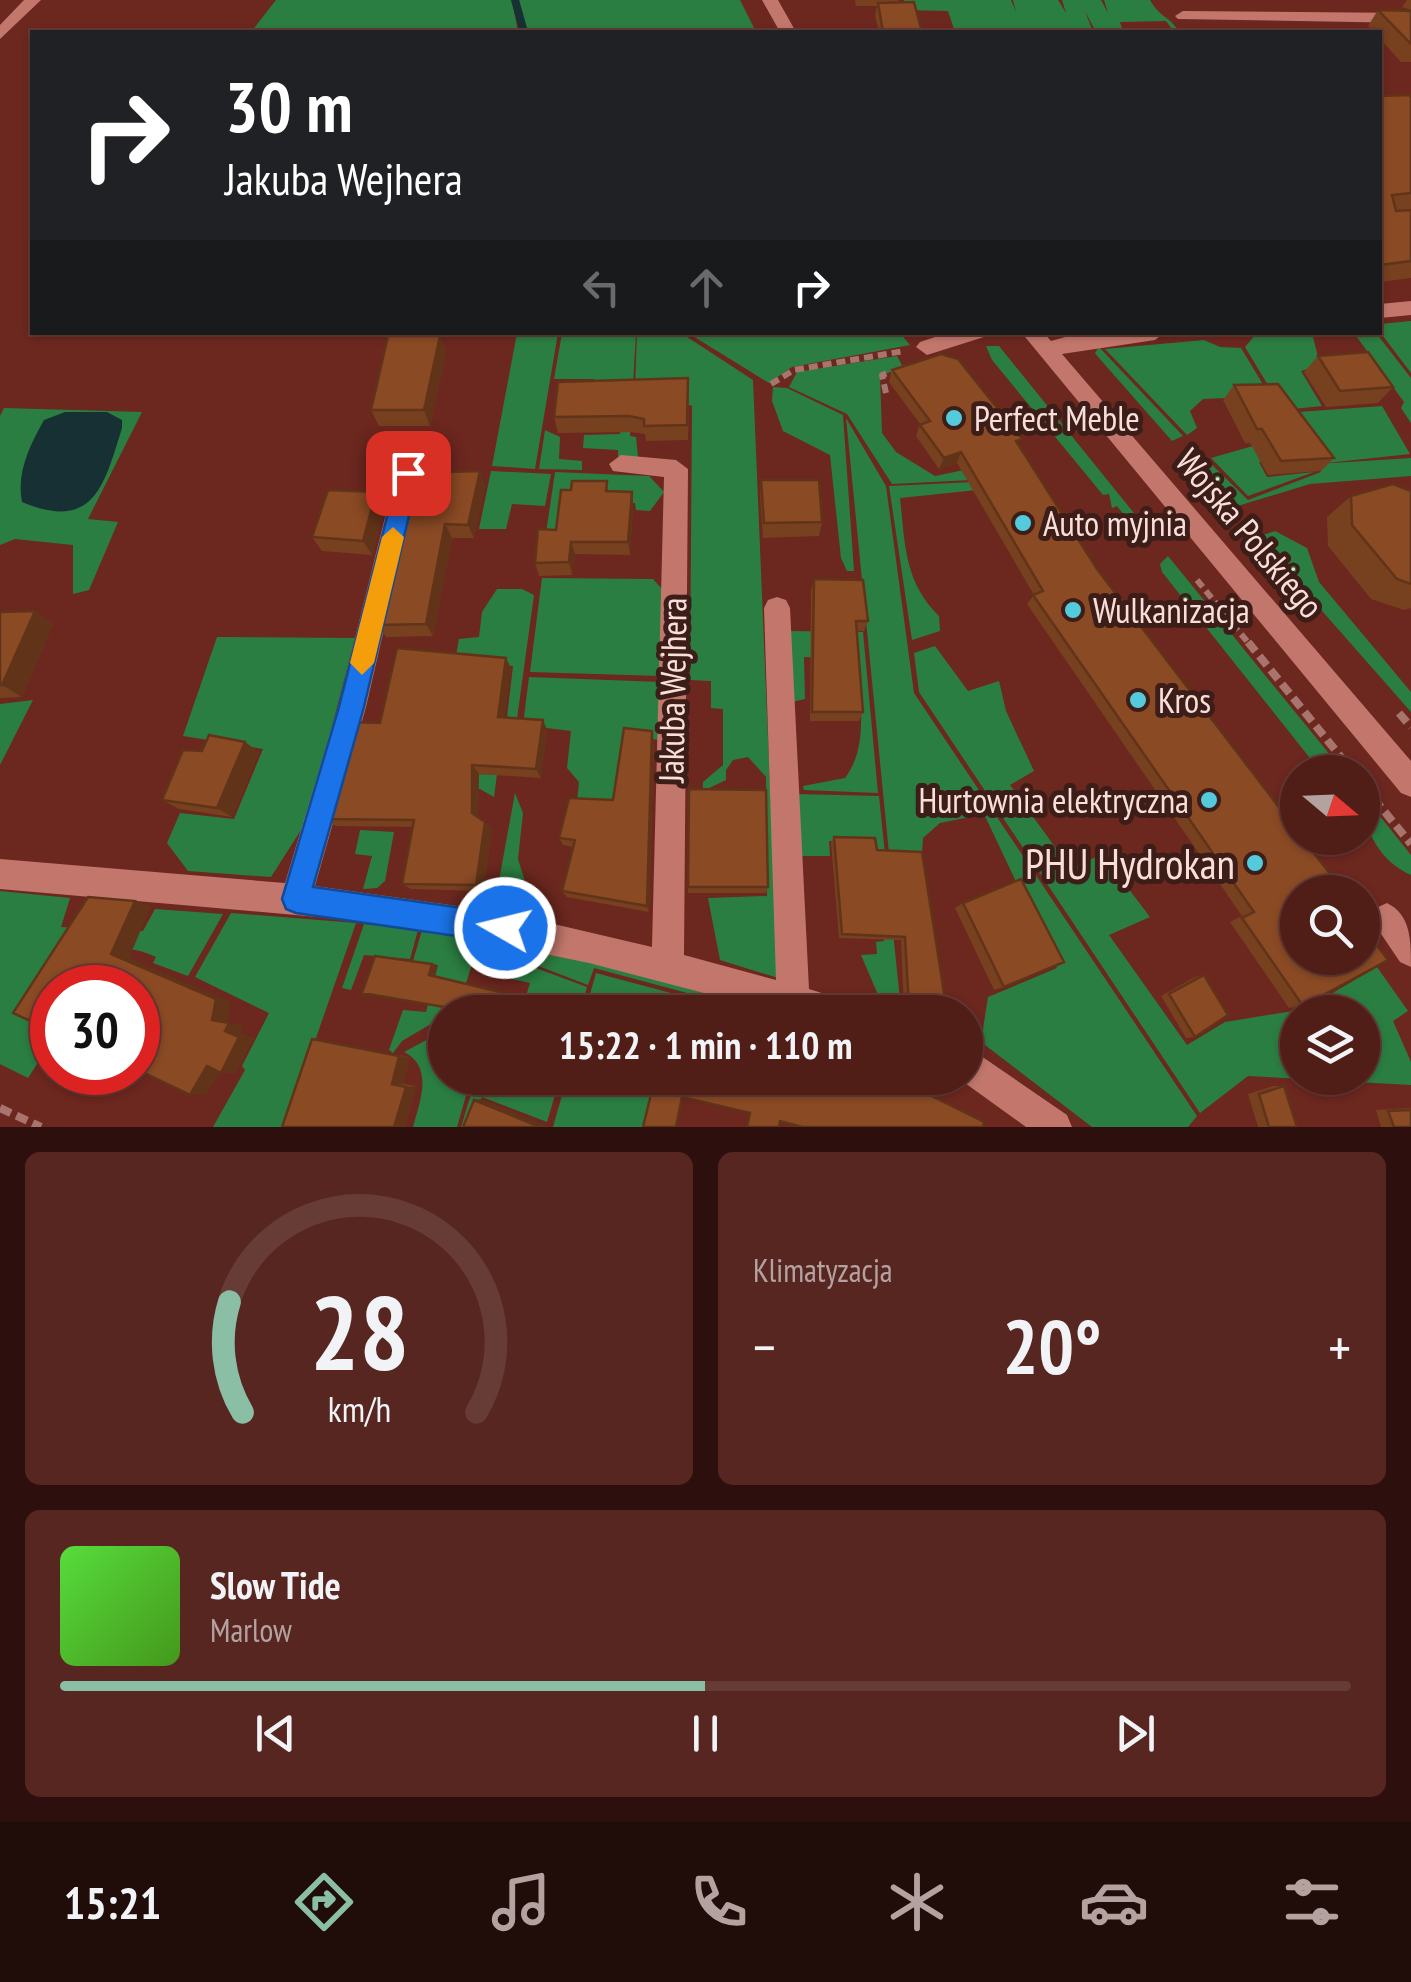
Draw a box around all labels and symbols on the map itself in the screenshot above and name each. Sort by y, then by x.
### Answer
place label: Perfect Meble [974,395,1140,441]
marker: Perfect Meble [943,407,965,429]
pin [366,431,451,516]
street label: Wojska Polskiego [1166,439,1334,627]
place label: Auto myjnia [1043,500,1187,546]
marker: Auto myjnia [1012,512,1034,534]
place label: Wulkanizacja [1093,587,1250,633]
street label: Jakuba Wejhera [647,597,697,784]
marker: Wulkanizacja [1062,599,1084,621]
place label: Kros [1158,677,1211,723]
marker: Kros [1127,689,1149,711]
north arrow [1280,755,1380,855]
place label: Hurtownia elektryczna [918,777,1189,823]
marker: Hurtownia elektryczna [1198,789,1220,811]
place label: PHU Hydrokan [1025,836,1235,891]
marker: PHU Hydrokan [1244,852,1266,874]
position arrow [453,876,557,980]
speed limit sign: 30 [30,965,160,1095]

